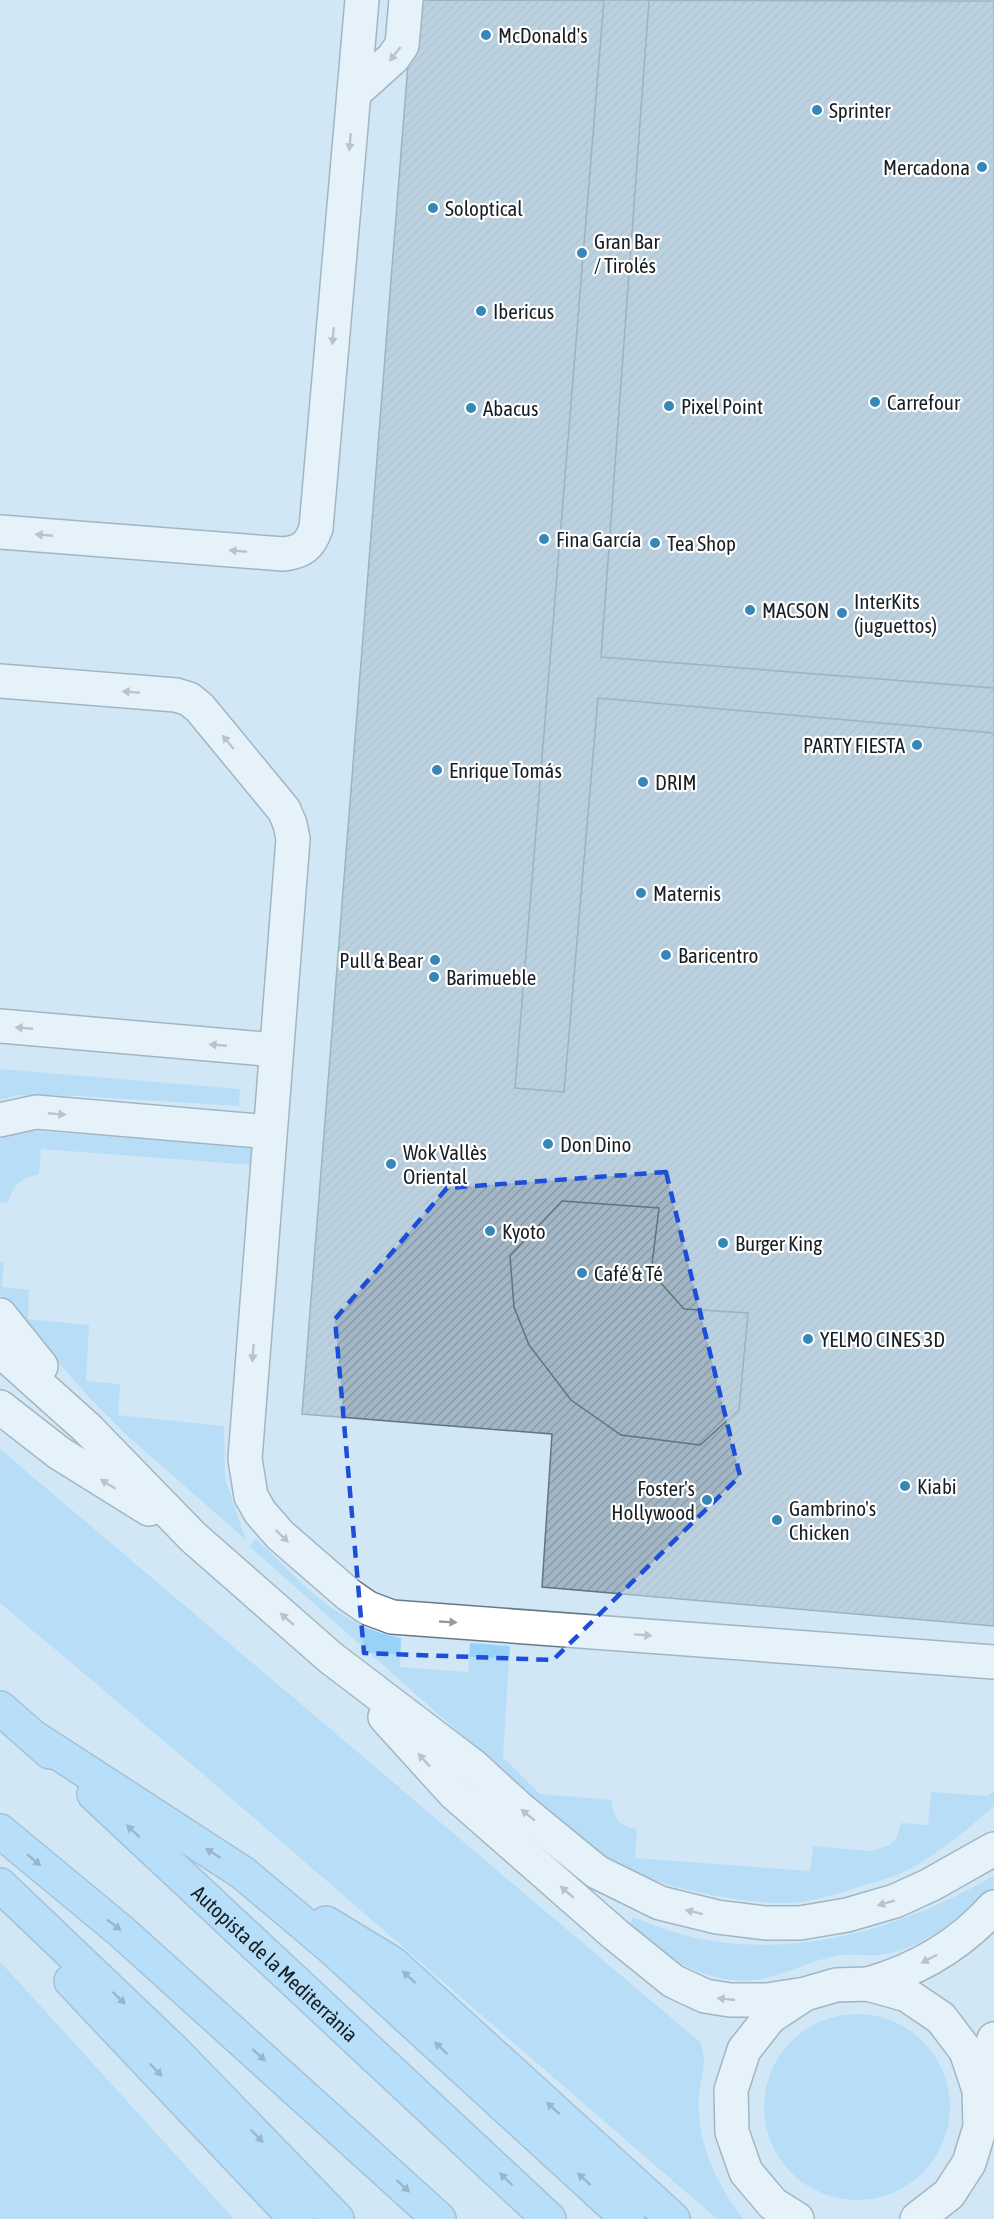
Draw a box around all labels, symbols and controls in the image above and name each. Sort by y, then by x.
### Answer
place label: McDonald's [498,23,588,47]
marker: McDonald's [479,28,493,42]
one-way arrow [388,46,401,62]
place label: Sprinter [829,98,891,122]
marker: Sprinter [810,103,824,117]
one-way arrow [345,132,355,151]
place label: Mercadona [883,155,970,179]
marker: Mercadona [975,160,989,174]
place label: Soloptical [445,196,523,220]
marker: Soloptical [426,201,440,215]
place label: Gran Bar / Tirolés [594,229,660,277]
marker: Gran Bar / Tirolés [575,246,589,260]
place label: Ibericus [493,299,554,323]
marker: Ibericus [474,304,488,318]
one-way arrow [328,327,338,346]
place label: Carrefour [887,390,961,414]
place label: Pixel Point [681,394,763,418]
marker: Carrefour [868,395,882,409]
place label: Abacus [483,396,538,420]
marker: Pixel Point [662,399,676,413]
marker: Abacus [464,401,478,415]
place label: Fina García [556,527,642,551]
one-way arrow [34,530,53,540]
place label: Tea Shop [667,531,736,555]
marker: Fina García [537,532,551,546]
marker: Tea Shop [648,536,662,550]
one-way arrow [228,546,247,556]
place label: InterKits (juguettos) [854,589,937,637]
place label: MACSON [762,598,829,622]
marker: MACSON [743,603,757,617]
marker: InterKits (juguettos) [835,606,849,620]
one-way arrow [122,687,141,696]
place label: PARTY FIESTA [803,733,906,757]
one-way arrow [221,734,234,750]
marker: PARTY FIESTA [910,738,924,752]
place label: Enrique Tomás [449,758,562,782]
marker: Enrique Tomás [430,763,444,777]
place label: DRIM [655,770,697,794]
marker: DRIM [636,775,650,789]
place label: Maternis [653,881,721,905]
marker: Maternis [634,886,648,900]
place label: Baricentro [678,943,758,967]
place label: Pull & Bear [339,948,424,972]
marker: Baricentro [659,948,673,962]
marker: Pull & Bear [428,953,442,967]
place label: Barimueble [446,965,536,989]
marker: Barimueble [427,970,441,984]
one-way arrow [14,1023,33,1033]
one-way arrow [208,1040,227,1049]
one-way arrow [48,1109,67,1119]
place label: Don Dino [560,1132,631,1156]
marker: Don Dino [541,1137,555,1151]
place label: Wok Vallès Oriental [403,1140,487,1188]
marker: Wok Vallès Oriental [384,1157,398,1171]
place label: Kyoto [502,1219,546,1243]
marker: Kyoto [483,1224,497,1238]
place label: Burger King [735,1231,822,1255]
marker: Burger King [716,1236,730,1250]
place label: Café & Té [594,1261,663,1285]
marker: Café & Té [575,1266,589,1280]
place label: YELMO CINES 3D [820,1327,945,1351]
marker: YELMO CINES 3D [801,1332,815,1346]
one-way arrow [248,1343,258,1362]
place label: Kiabi [917,1474,957,1498]
place label: Foster's Hollywood [611,1476,695,1524]
one-way arrow [100,1478,116,1489]
marker: Kiabi [898,1479,912,1493]
marker: Foster's Hollywood [700,1493,714,1507]
place label: Gambrino's Chicken [789,1496,876,1544]
marker: Gambrino's Chicken [770,1513,784,1527]
one-way arrow [274,1528,288,1542]
one-way arrow [280,1613,295,1626]
one-way arrow [439,1618,458,1627]
one-way arrow [633,1630,652,1640]
one-way arrow [418,1753,431,1768]
one-way arrow [521,1809,536,1822]
one-way arrow [126,1824,141,1838]
one-way arrow [205,1848,221,1859]
one-way arrow [26,1853,41,1866]
street label: Autopista de la Mediterrània [187,1880,363,2046]
one-way arrow [560,1886,575,1899]
one-way arrow [877,1899,895,1909]
one-way arrow [685,1906,703,1916]
one-way arrow [106,1918,122,1931]
one-way arrow [920,1954,937,1964]
one-way arrow [401,1970,416,1984]
one-way arrow [111,1991,126,2005]
one-way arrow [716,1994,735,2004]
one-way arrow [434,2041,448,2055]
one-way arrow [251,2048,266,2061]
one-way arrow [148,2063,162,2077]
one-way arrow [546,2102,561,2115]
one-way arrow [249,2128,263,2142]
one-way arrow [500,2172,514,2186]
one-way arrow [578,2173,592,2187]
one-way arrow [396,2179,411,2193]

